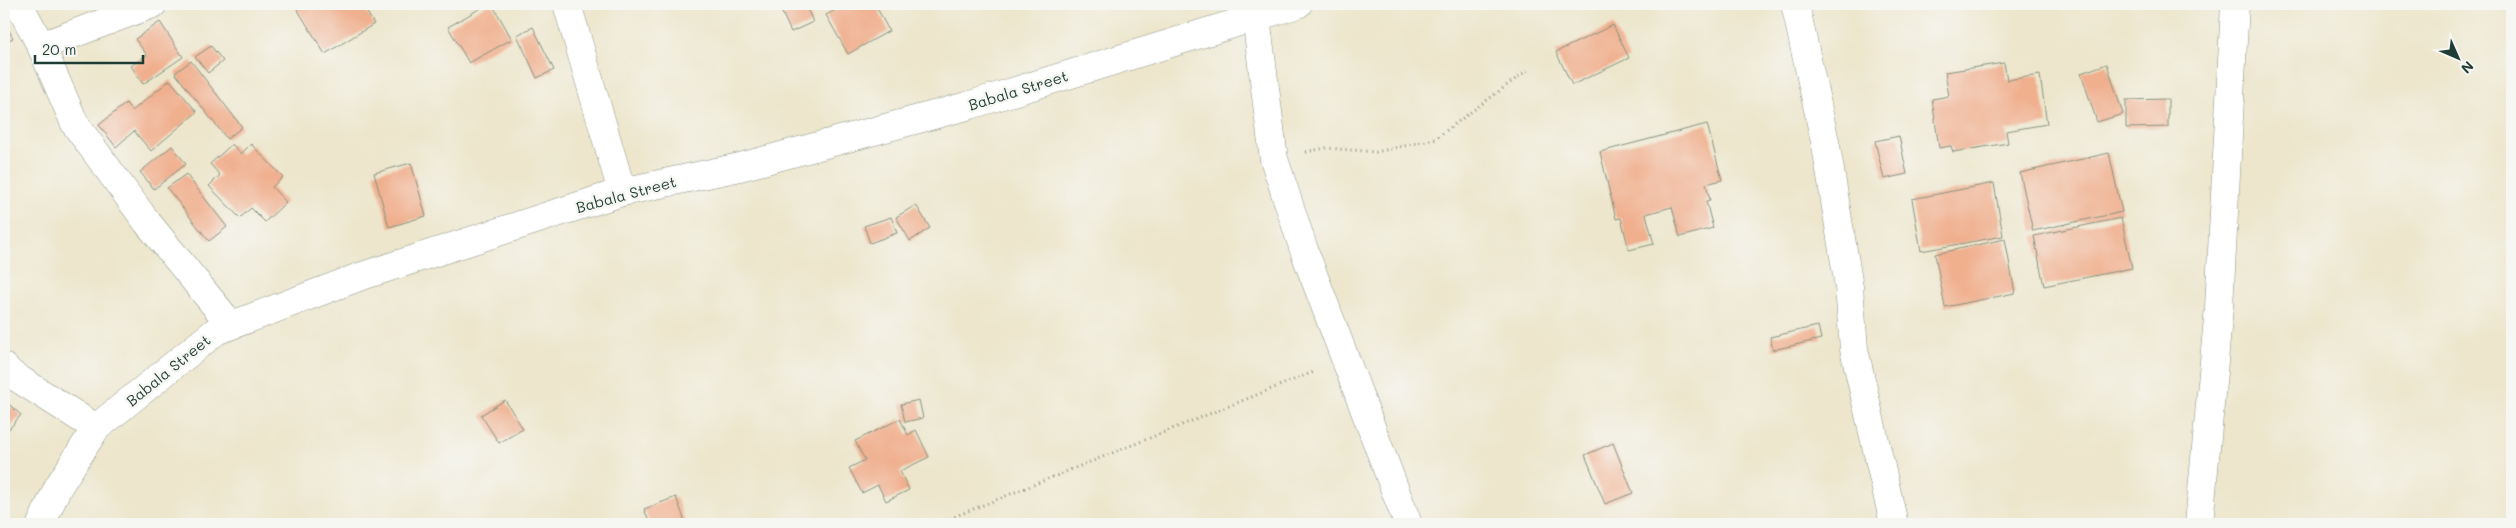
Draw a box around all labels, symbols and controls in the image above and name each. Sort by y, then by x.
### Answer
scale bar [35,32,142,64]
north arrow [2434,32,2484,82]
text: 20 m [42,39,76,59]
text: N [2457,57,2478,78]
street label: Babala Street [966,65,1070,115]
street label: Babala Street [574,171,678,217]
street label: Babala Street [122,330,214,410]

